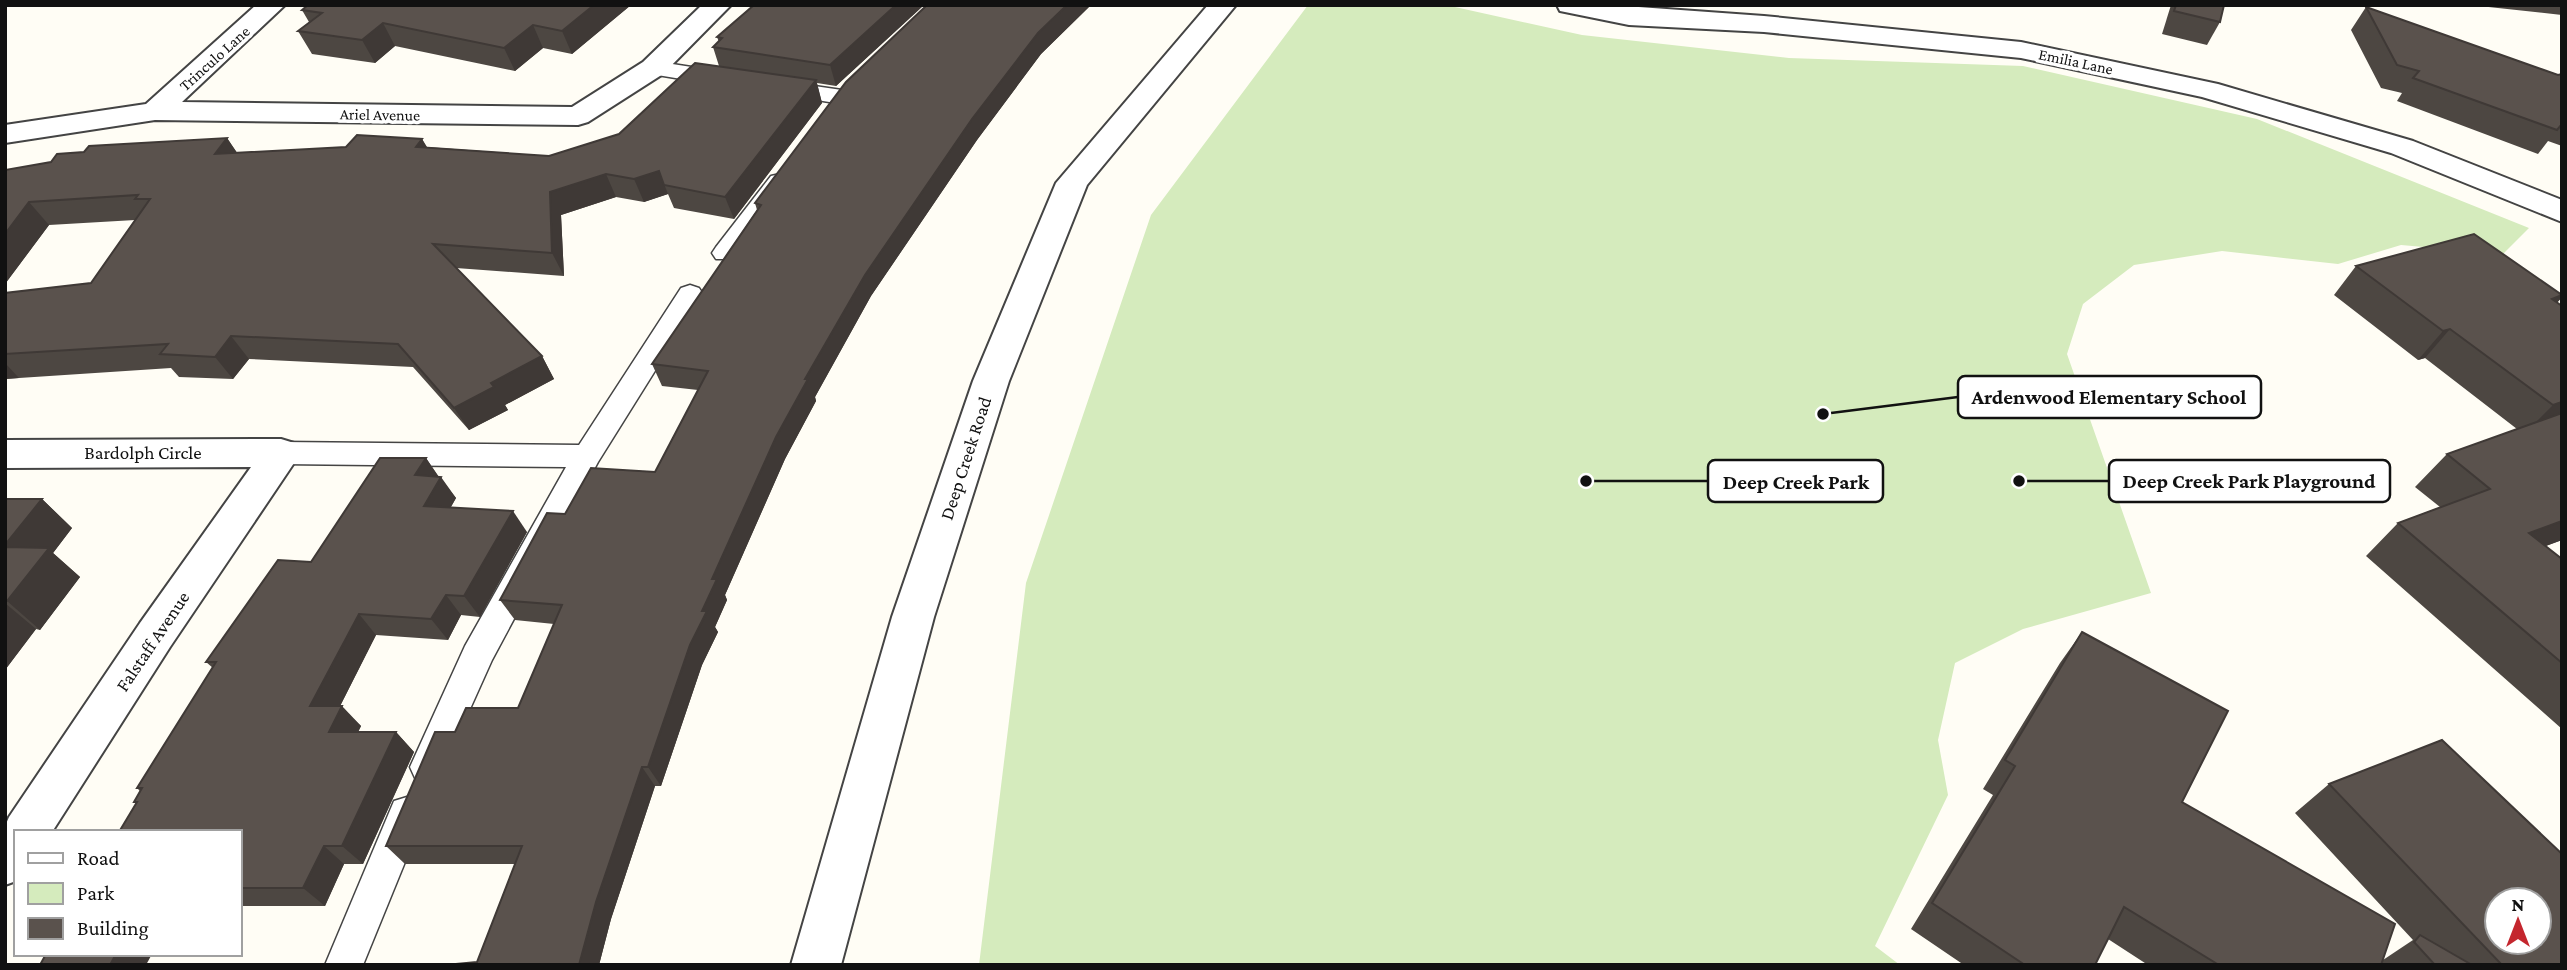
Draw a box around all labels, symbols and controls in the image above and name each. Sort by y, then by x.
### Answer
street label: Trinculo Lane [176,22,253,94]
street label: Emilia Lane [2037,45,2115,78]
street label: Ariel Avenue [340,105,420,124]
callout: Ardenwood Elementary School [1958,376,2261,418]
text: Ardenwood Elementary School [1970,385,2247,409]
street label: Deep Creek Road [936,394,995,522]
street label: Bardolph Circle [84,442,202,463]
callout: Deep Creek Park [1708,460,1883,502]
callout: Deep Creek Park Playground [2109,460,2390,502]
text: Deep Creek Park Playground [2122,469,2376,493]
text: Deep Creek Park [1723,470,1870,494]
street label: Falstaff Avenue [111,587,194,695]
legend [14,830,242,956]
text: Road [77,846,120,870]
text: Park [77,881,114,905]
north arrow [2483,886,2553,956]
text: N [2512,894,2525,915]
text: Building [77,916,149,940]

